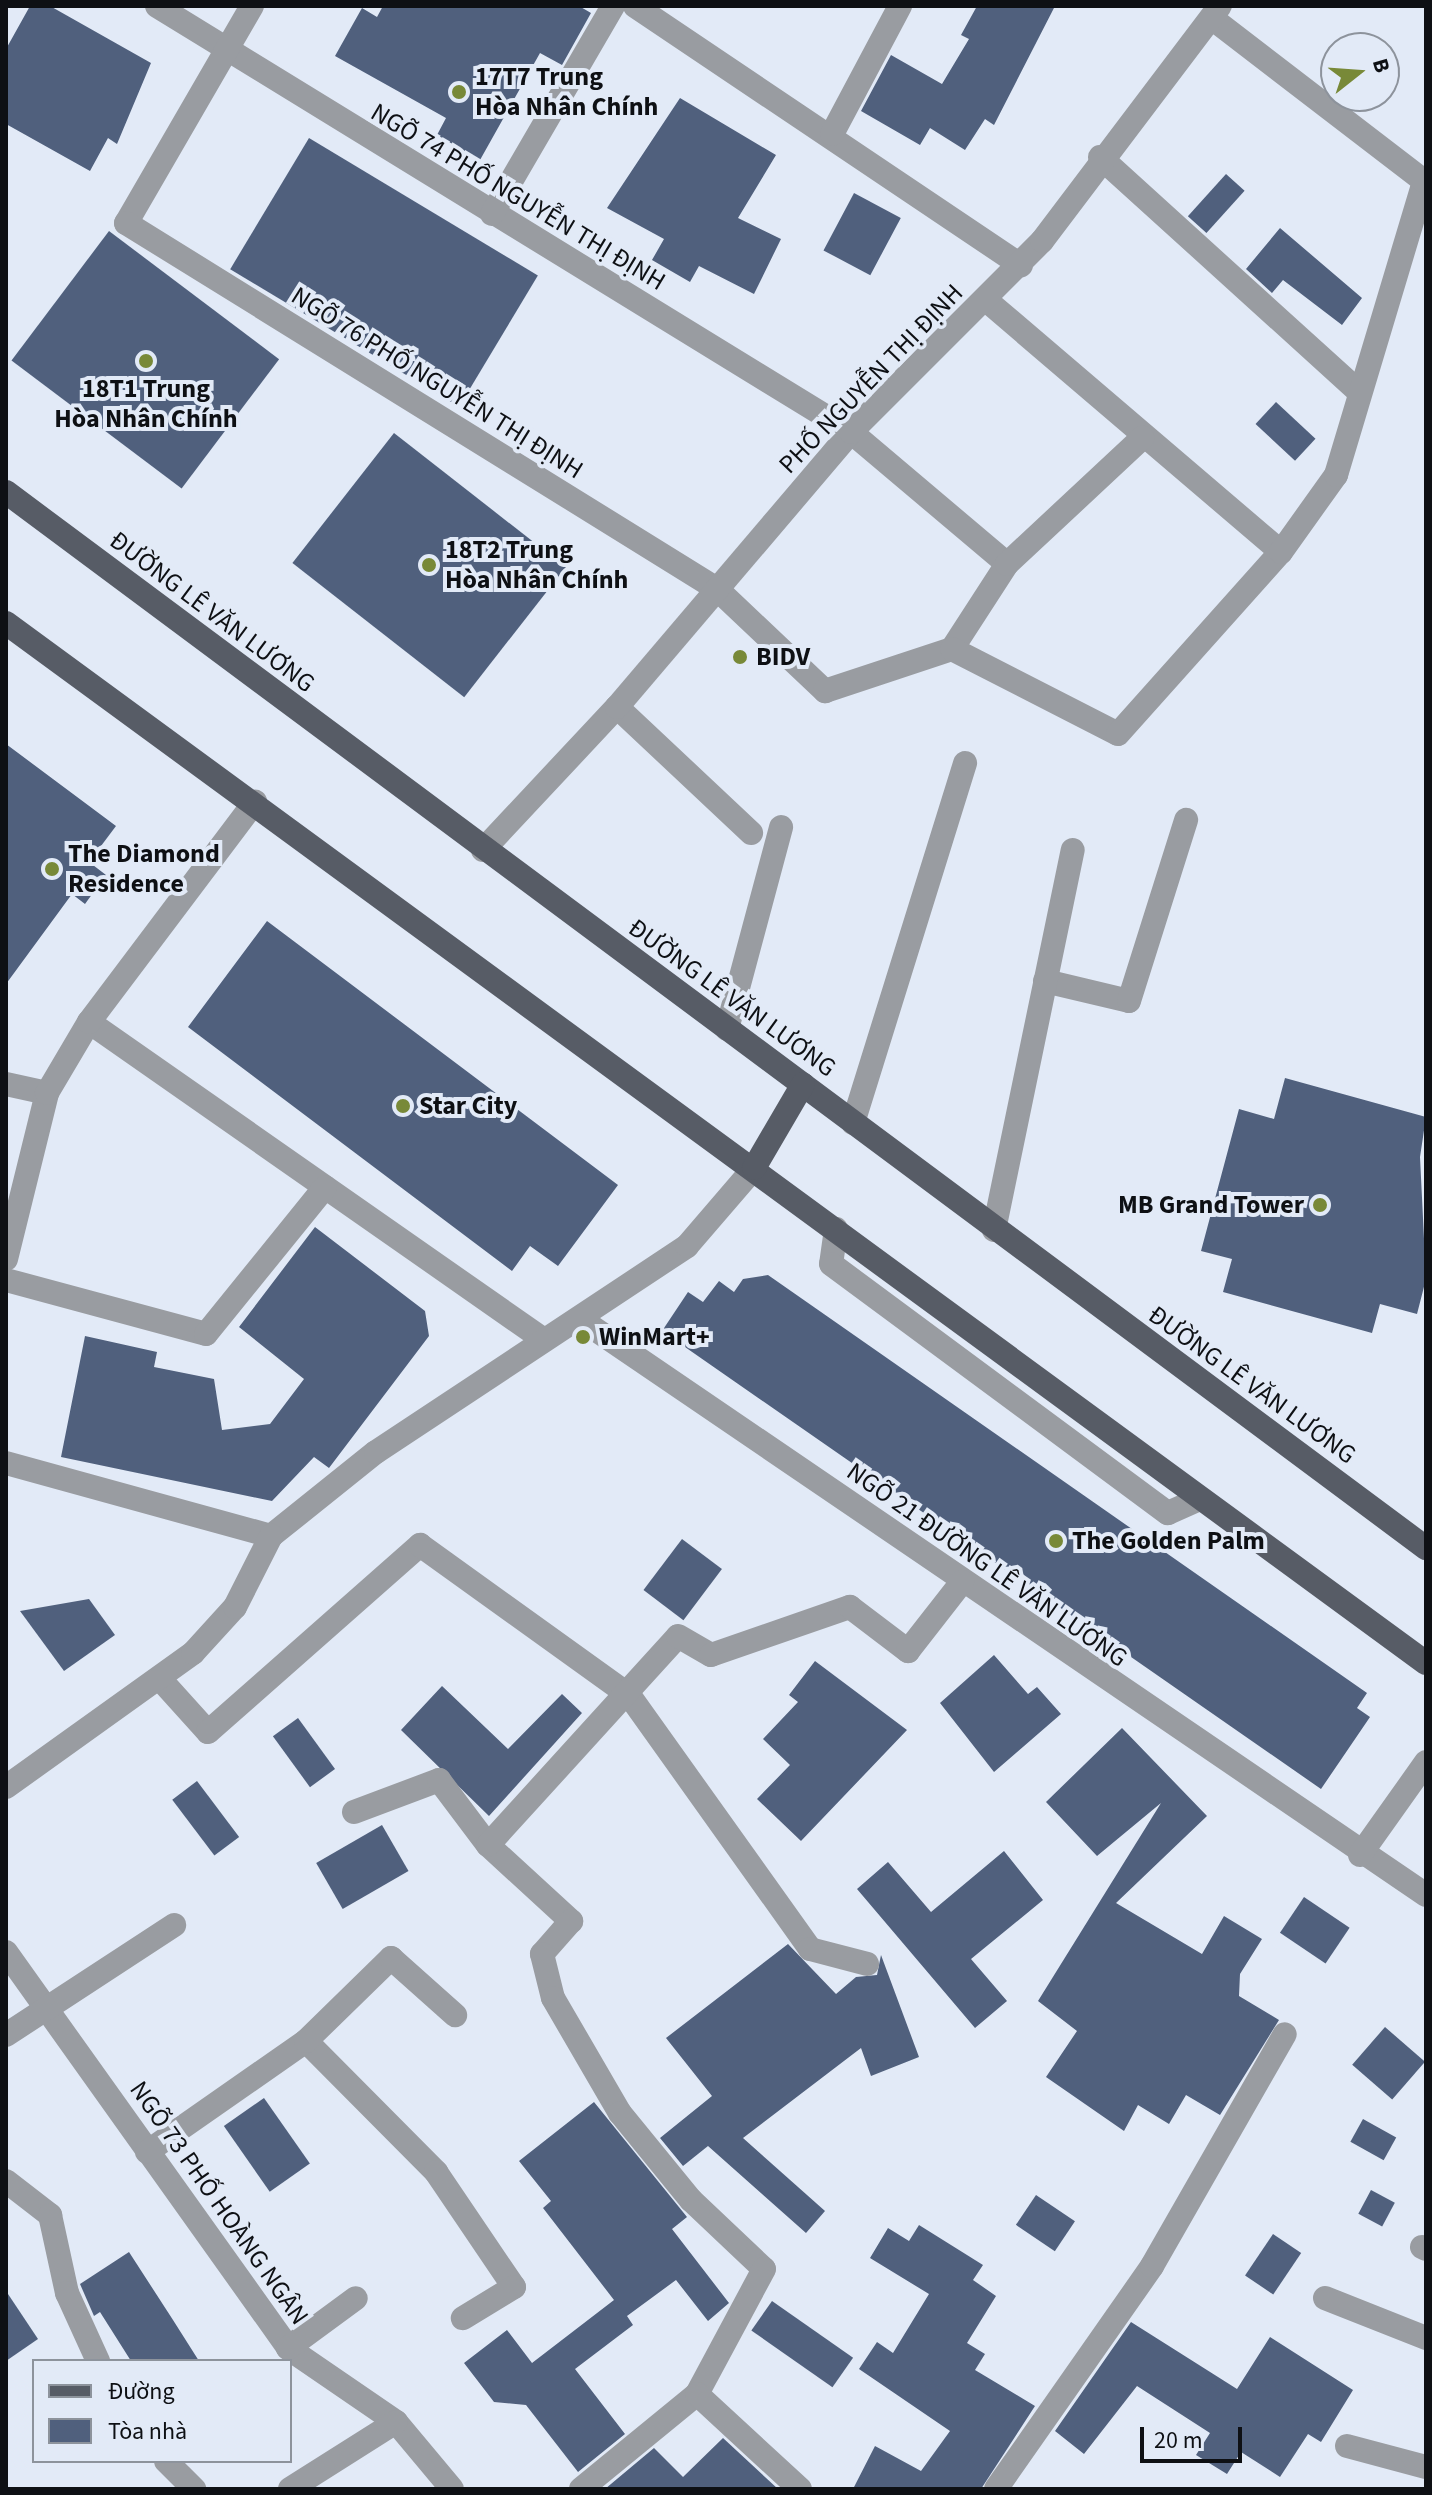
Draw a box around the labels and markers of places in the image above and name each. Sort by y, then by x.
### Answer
place label: 17T7 Trung Hòa Nhân Chính [475,61,658,122]
marker: 17T7 Trung Hòa Nhân Chính [450,83,468,101]
marker: 18T1 Trung Hòa Nhân Chính [137,352,155,370]
place label: 18T1 Trung Hòa Nhân Chính [54,373,238,434]
place label: 18T2 Trung Hòa Nhân Chính [445,534,628,596]
marker: 18T2 Trung Hòa Nhân Chính [420,556,438,574]
place label: BIDV [756,641,810,673]
marker: BIDV [731,648,749,666]
place label: The Diamond Residence [68,838,220,900]
marker: The Diamond Residence [43,860,61,878]
place label: Star City [419,1090,517,1122]
marker: Star City [394,1097,412,1115]
place label: MB Grand Tower [1118,1189,1304,1221]
marker: MB Grand Tower [1311,1196,1329,1214]
place label: WinMart+ [599,1321,710,1353]
marker: WinMart+ [574,1328,592,1346]
place label: The Golden Palm [1072,1525,1265,1557]
marker: The Golden Palm [1047,1532,1065,1550]

